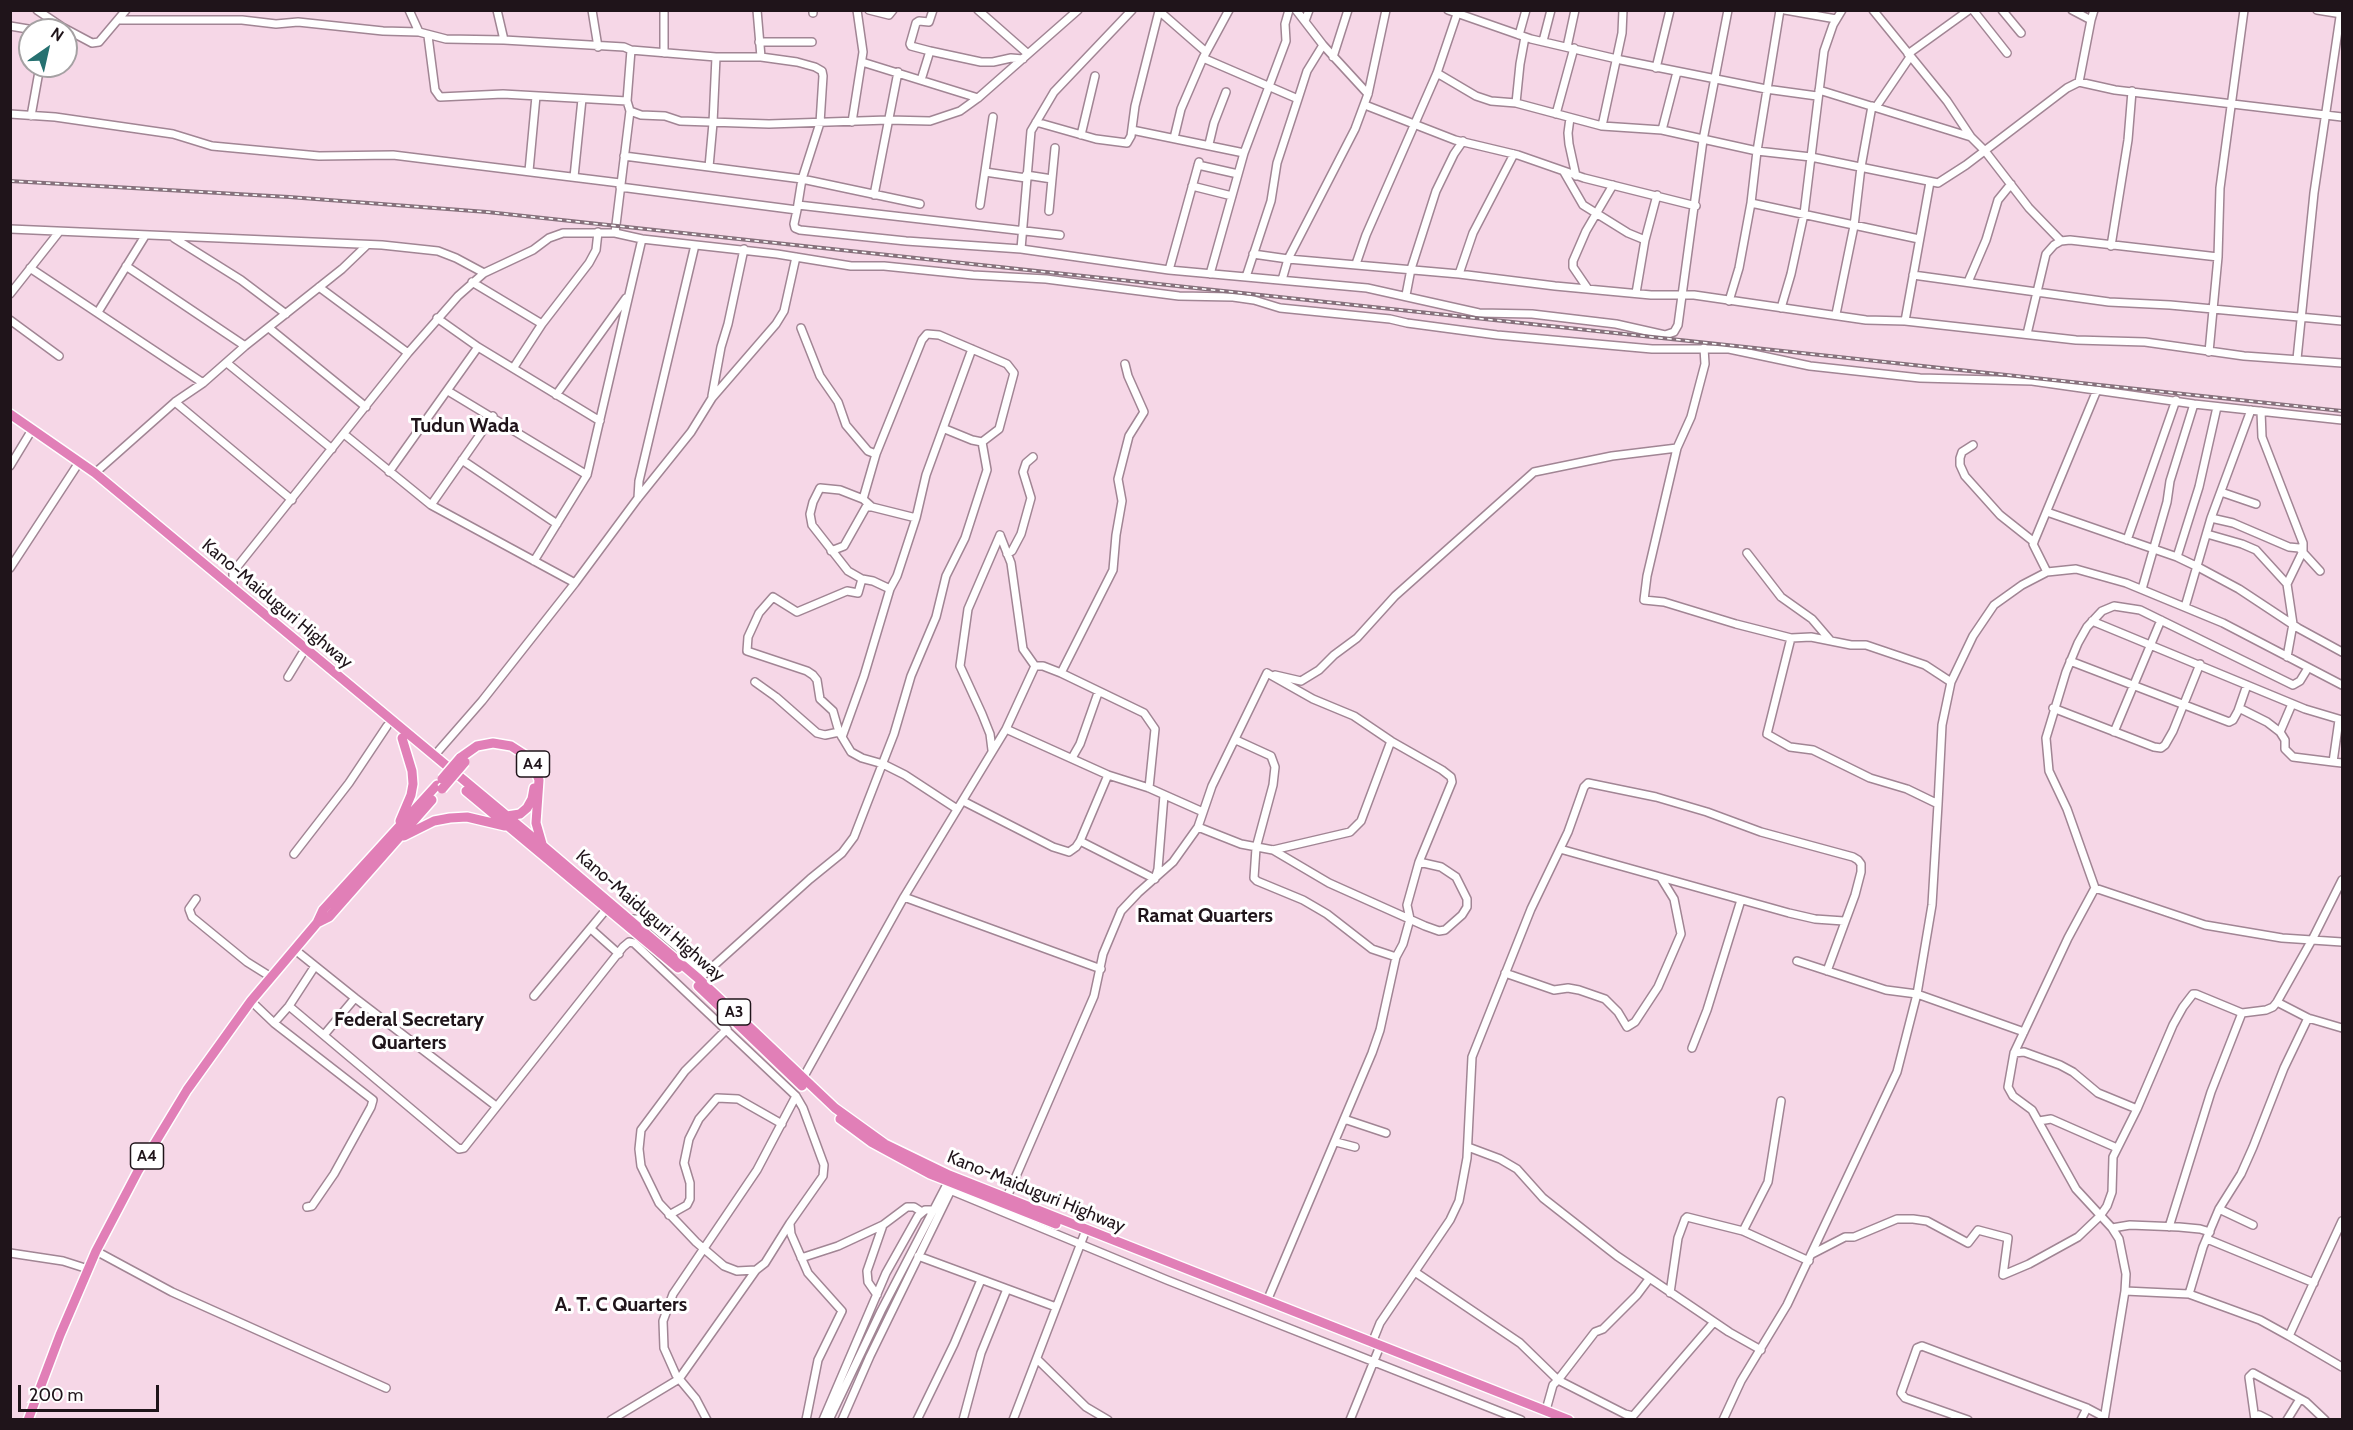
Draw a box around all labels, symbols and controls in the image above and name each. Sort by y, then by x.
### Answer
north arrow [18,18,78,78]
text: N [47,23,67,45]
district label: Tudun Wada [411,414,519,438]
street label: Kano-Maiduguri Highway [197,535,357,673]
road number: A4 [516,751,550,777]
street label: Kano-Maiduguri Highway [571,846,729,986]
district label: Ramat Quarters [1137,904,1273,928]
road number: A3 [718,999,750,1025]
district label: Federal Secretary Quarters [334,1008,484,1055]
road number: A4 [130,1143,164,1169]
street label: Kano-Maiduguri Highway [944,1146,1128,1238]
district label: A. T. C Quarters [555,1293,687,1317]
scale bar [21,1373,162,1411]
text: 200 m [29,1384,83,1406]

